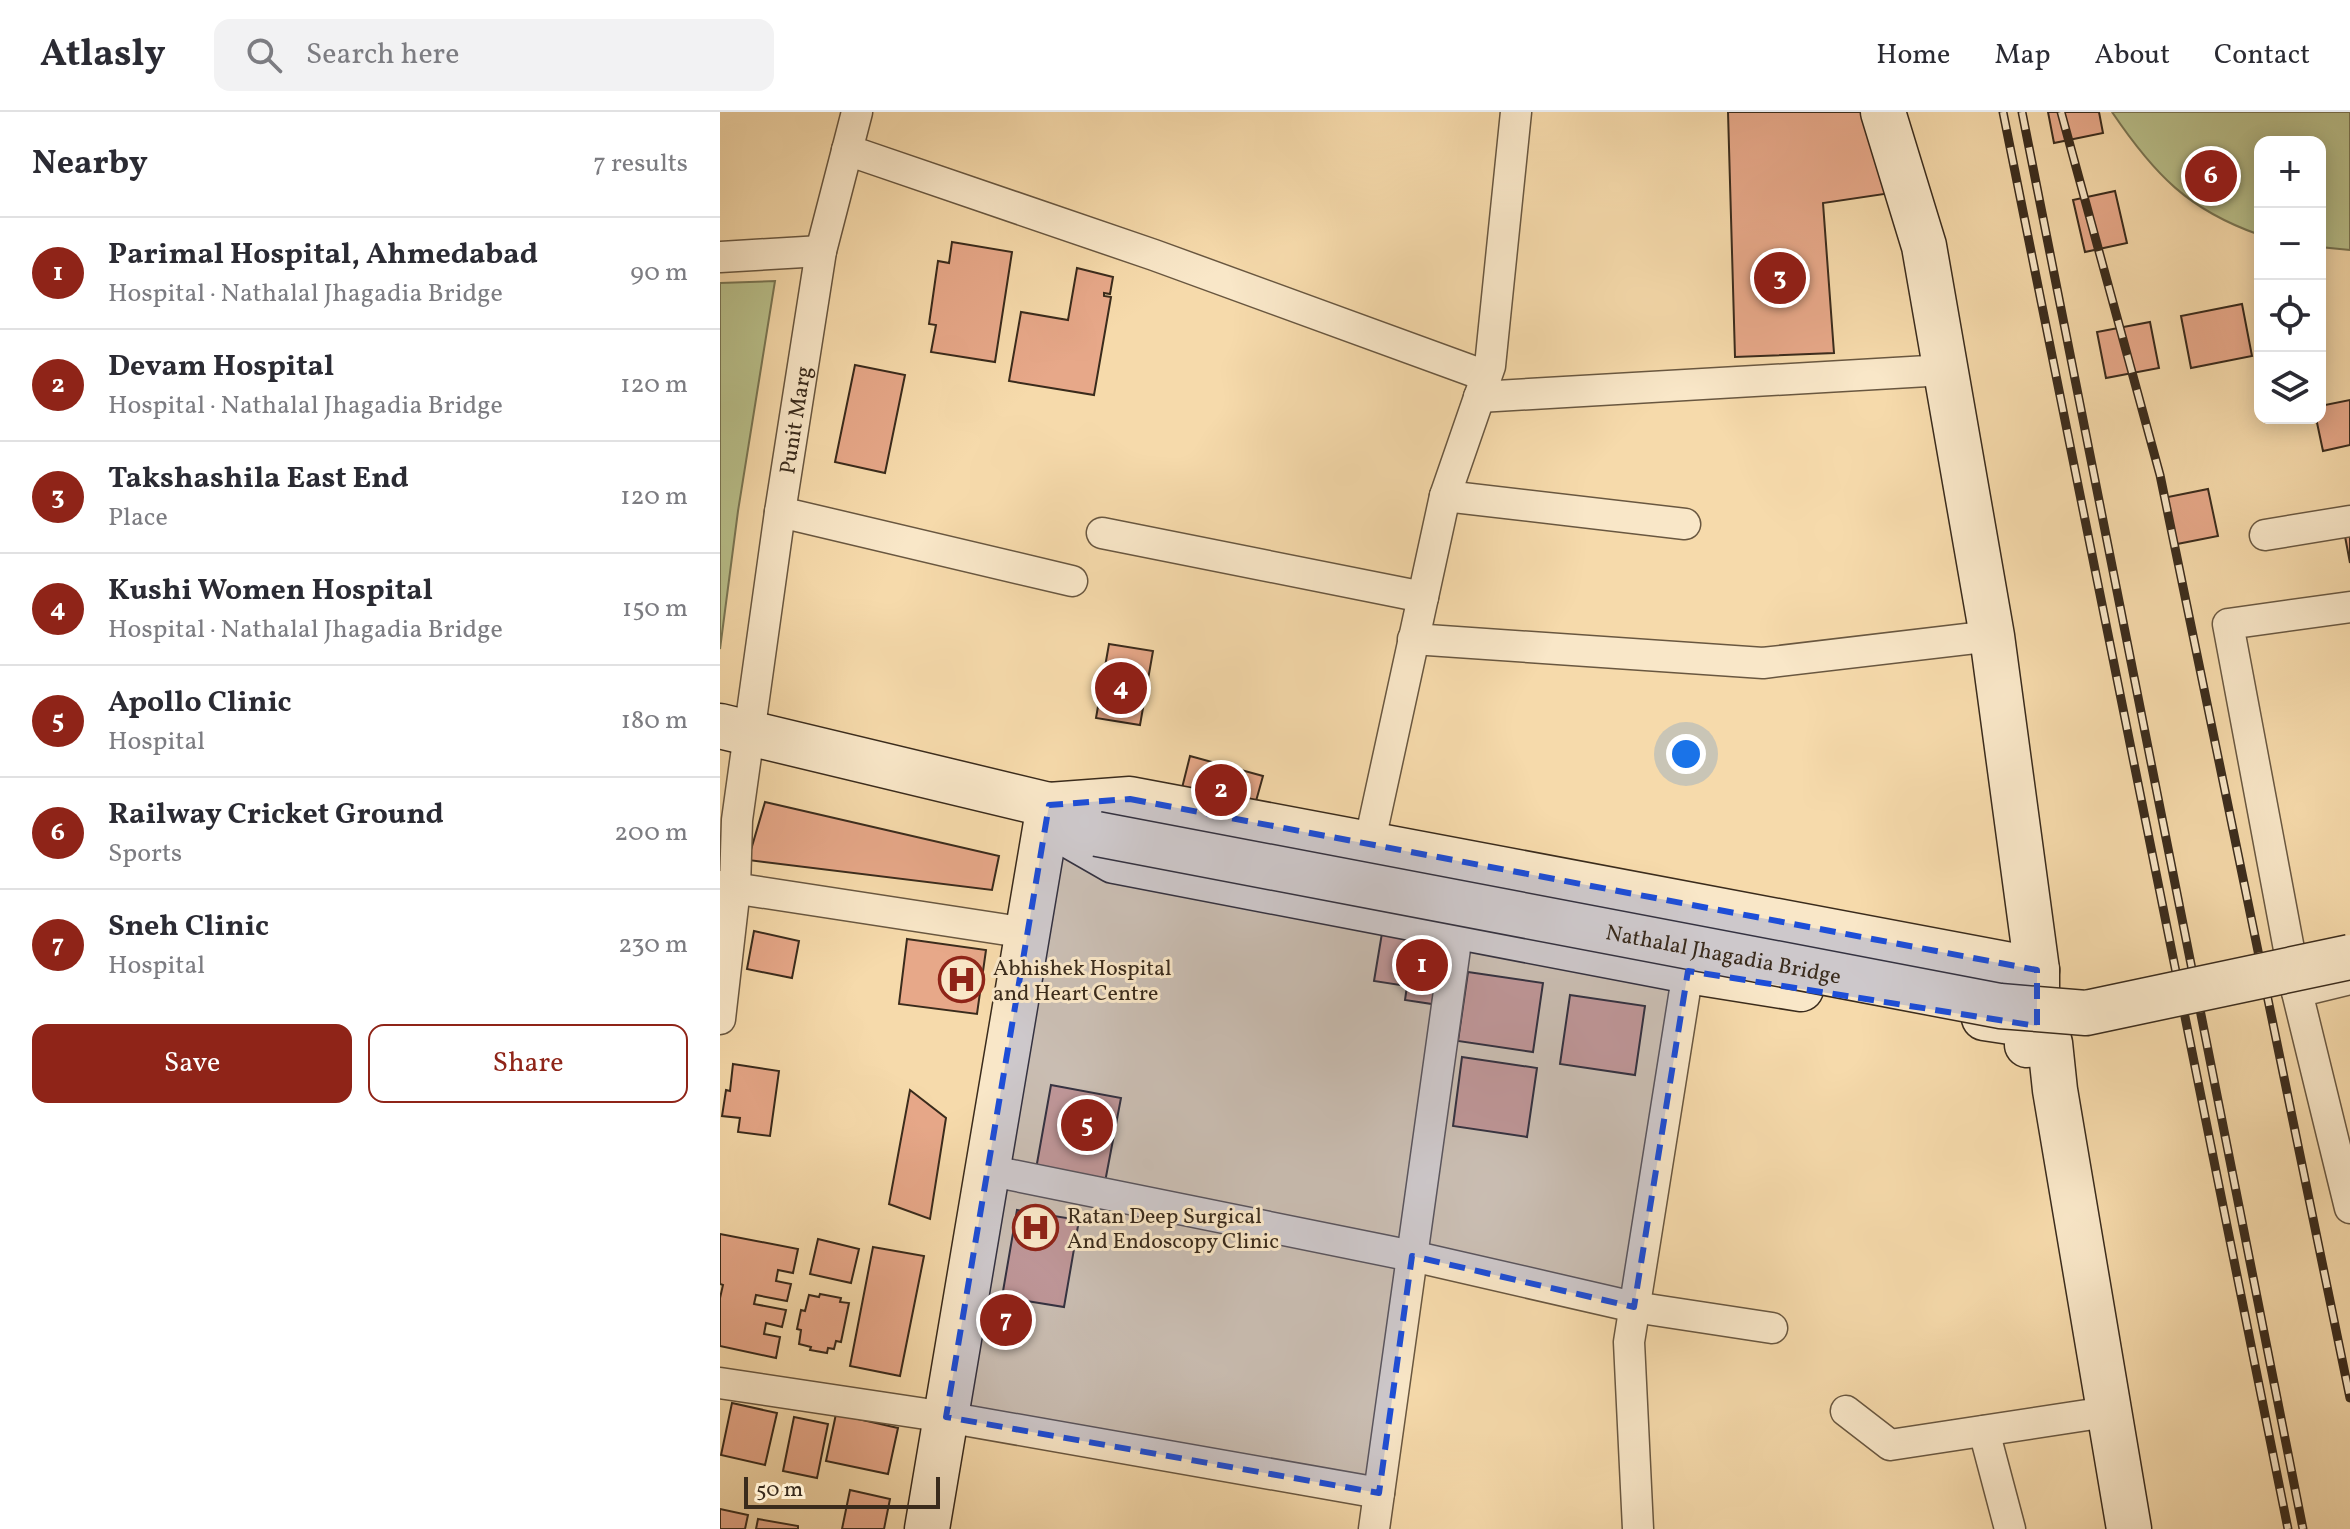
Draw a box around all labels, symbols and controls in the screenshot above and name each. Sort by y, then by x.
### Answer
search box [214,19,774,91]
text: Atlasly [40,29,166,82]
icon: search [242,33,286,77]
text: Search here [306,34,459,76]
text: Home [1876,36,1950,75]
text: Map [1994,36,2050,75]
text: About [2094,36,2170,75]
text: Contact [2214,36,2310,75]
map controls [2254,136,2326,424]
button: + [2254,136,2326,208]
text: Nearby [32,141,148,188]
text: 7 results [593,146,688,182]
pin: 6 [2185,146,2237,206]
button: − [2254,208,2326,280]
text: Parimal Hospital, Ahmedabad [108,234,538,276]
pin: 3 [1754,248,1806,308]
text: 1 [53,255,63,291]
text: 90 m [630,255,688,291]
text: Hospital · Nathalal Jhagadia Bridge [108,276,503,312]
button: locate [2254,280,2326,352]
text: Devam Hospital [108,346,334,388]
button: layers [2254,352,2326,424]
street label: Punit Marg [773,364,821,477]
text: 2 [51,367,65,403]
text: 120 m [620,367,688,403]
text: Hospital · Nathalal Jhagadia Bridge [108,388,503,424]
text: Takshashila East End [108,458,409,500]
text: 3 [51,479,65,515]
text: 120 m [620,479,688,515]
text: Place [108,500,168,536]
text: Kushi Women Hospital [108,570,433,612]
text: 4 [50,591,66,627]
text: 150 m [622,591,688,627]
text: Hospital · Nathalal Jhagadia Bridge [108,612,503,648]
pin: 4 [1095,658,1147,718]
text: Apollo Clinic [108,682,292,724]
text: 5 [52,703,64,739]
text: 180 m [621,703,688,739]
text: Hospital [108,724,205,760]
your location [1666,734,1706,774]
pin: 2 [1195,760,1247,820]
text: Railway Cricket Ground [108,794,444,836]
text: 6 [51,815,65,851]
text: 200 m [614,815,688,851]
text: Sports [108,836,182,872]
text: Sneh Clinic [108,906,269,948]
street label: Nathalal Jhagadia Bridge [1603,918,1844,993]
text: 7 [52,927,64,963]
text: 230 m [618,927,688,963]
pin: 1 [1396,935,1448,995]
text: Hospital [108,948,205,984]
place label: Abhishek Hospital and Heart Centre [993,954,1172,1010]
hospital icon: Abhishek Hospital and Heart Centre [938,956,986,1004]
button: Save [32,1024,352,1103]
button: Share [368,1024,688,1103]
pin: 5 [1061,1095,1113,1155]
place label: Ratan Deep Surgical And Endoscopy Clinic [1067,1202,1279,1258]
hospital icon: Ratan Deep Surgical And Endoscopy Clinic [1012,1204,1060,1252]
pin: 7 [980,1290,1032,1350]
scale bar [744,1473,940,1509]
text: 50 m [756,1475,803,1506]

